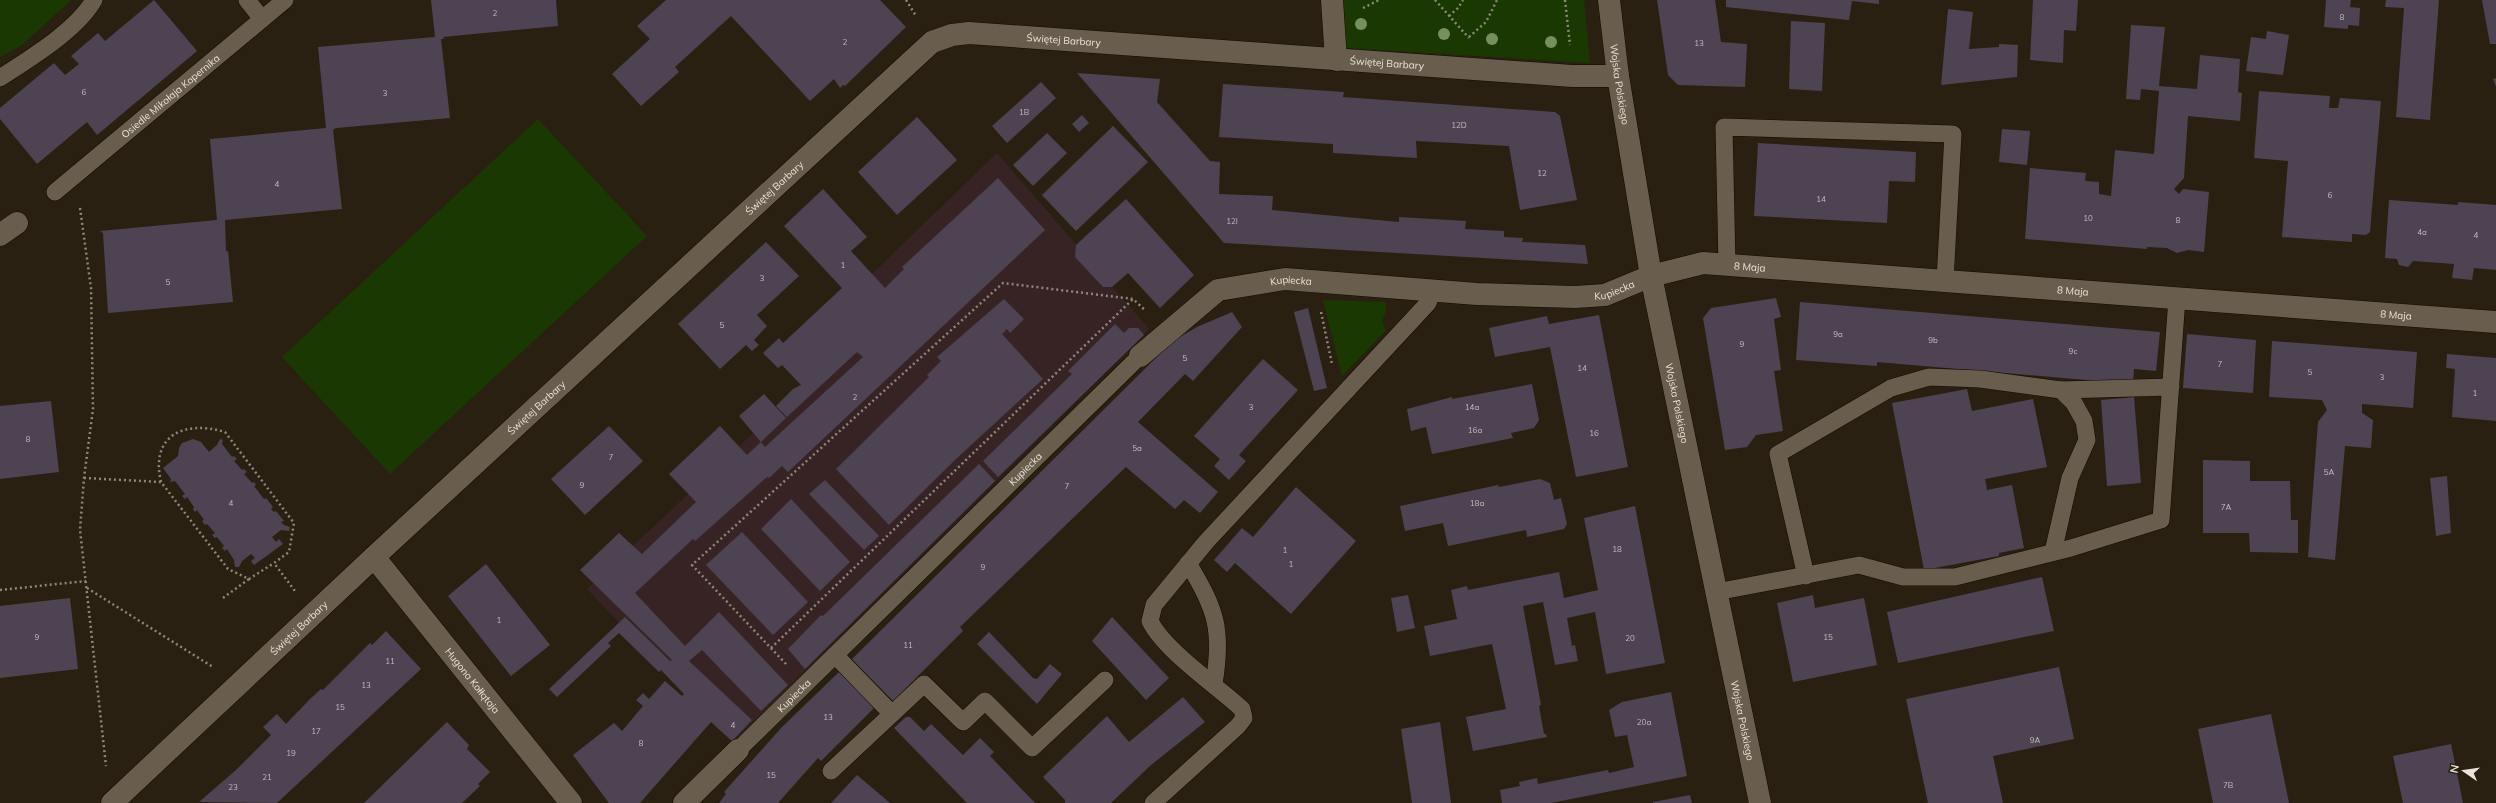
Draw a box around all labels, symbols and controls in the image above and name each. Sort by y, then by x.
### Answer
house number: 2 [493,8,498,18]
house number: 8 [2340,12,2345,22]
street label: Świętej Barbary [1026,31,1102,49]
house number: 2 [843,37,848,47]
house number: 13 [1694,38,1704,48]
street label: Wojska Polskiego [1607,43,1632,126]
street label: Osiedle Mikołaja Kopernika [118,51,222,141]
street label: Świętej Barbary [1349,54,1425,72]
house number: 6 [82,87,87,97]
house number: 3 [383,88,388,98]
house number: 1B [1019,107,1029,117]
house number: 12D [1451,120,1467,130]
street label: Świętej Barbary [743,158,807,218]
house number: 12 [1537,168,1547,178]
house number: 4 [275,179,280,189]
house number: 6 [2328,190,2333,200]
house number: 14 [1816,194,1826,204]
house number: 10 [2083,213,2093,223]
house number: 8 [2176,215,2181,225]
house number: 12I [1226,216,1238,226]
house number: 4a [2417,227,2427,237]
house number: 4 [2474,230,2479,240]
street label: 8 Maja [1733,259,1766,275]
house number: 1 [841,260,846,270]
house number: 3 [760,273,765,283]
street label: Kupiecka [1269,273,1312,288]
house number: 5 [166,277,171,287]
street label: Kupiecka [1594,278,1637,303]
street label: 8 Maja [2057,283,2089,299]
street label: 8 Maja [2380,307,2412,323]
house number: 5 [720,320,725,330]
house number: 9a [1833,329,1843,339]
house number: 9b [1928,335,1938,345]
house number: 9 [1740,339,1745,349]
house number: 9c [2069,346,2077,356]
house number: 5 [1183,353,1188,363]
house number: 7 [2218,359,2223,369]
street label: Wojska Polskiego [1662,362,1691,445]
house number: 14 [1577,363,1587,373]
house number: 5 [2308,367,2313,377]
house number: 3 [2380,372,2385,382]
street label: Świętej Barbary [505,377,569,438]
house number: 1 [2473,388,2478,398]
house number: 2 [853,392,858,402]
house number: 3 [1249,402,1254,412]
house number: 14a [1465,402,1479,412]
house number: 16a [1468,425,1482,435]
house number: 16 [1589,428,1599,438]
house number: 8 [26,434,31,444]
house number: 5a [1132,443,1142,453]
street label: Kupiecka [1006,450,1045,488]
house number: 7 [609,452,614,462]
house number: 5A [2324,467,2334,477]
house number: 9 [580,480,585,490]
house number: 7 [1065,481,1070,491]
house number: 4 [229,498,234,508]
house number: 18a [1470,498,1484,508]
house number: 7A [2221,502,2231,512]
house number: 18 [1612,544,1622,554]
house number: 1 [1283,545,1288,555]
house number: 1 [1289,559,1294,569]
house number: 9 [981,562,986,572]
street label: Świętej Barbary [267,597,331,658]
house number: 1 [497,615,502,625]
house number: 9 [35,632,40,642]
house number: 15 [1823,632,1833,642]
house number: 20 [1625,633,1635,643]
house number: 11 [903,640,913,650]
street label: Hugona Kołłątaja [442,645,503,716]
house number: 11 [385,656,395,666]
street label: Kupiecka [775,676,814,715]
street label: Wojska Polskiego [1728,679,1757,762]
house number: 13 [361,680,371,690]
house number: 15 [335,702,345,712]
house number: 13 [823,712,833,722]
house number: 20a [1637,717,1651,727]
house number: 4 [731,720,736,730]
house number: 17 [311,726,321,736]
house number: 9A [2030,735,2040,745]
house number: 8 [639,738,644,748]
house number: 19 [286,748,296,758]
north arrow [2444,751,2484,791]
text: N [2447,763,2462,774]
house number: 15 [766,770,776,780]
house number: 21 [262,772,272,782]
house number: 7B [2223,780,2233,790]
house number: 23 [228,782,238,792]

